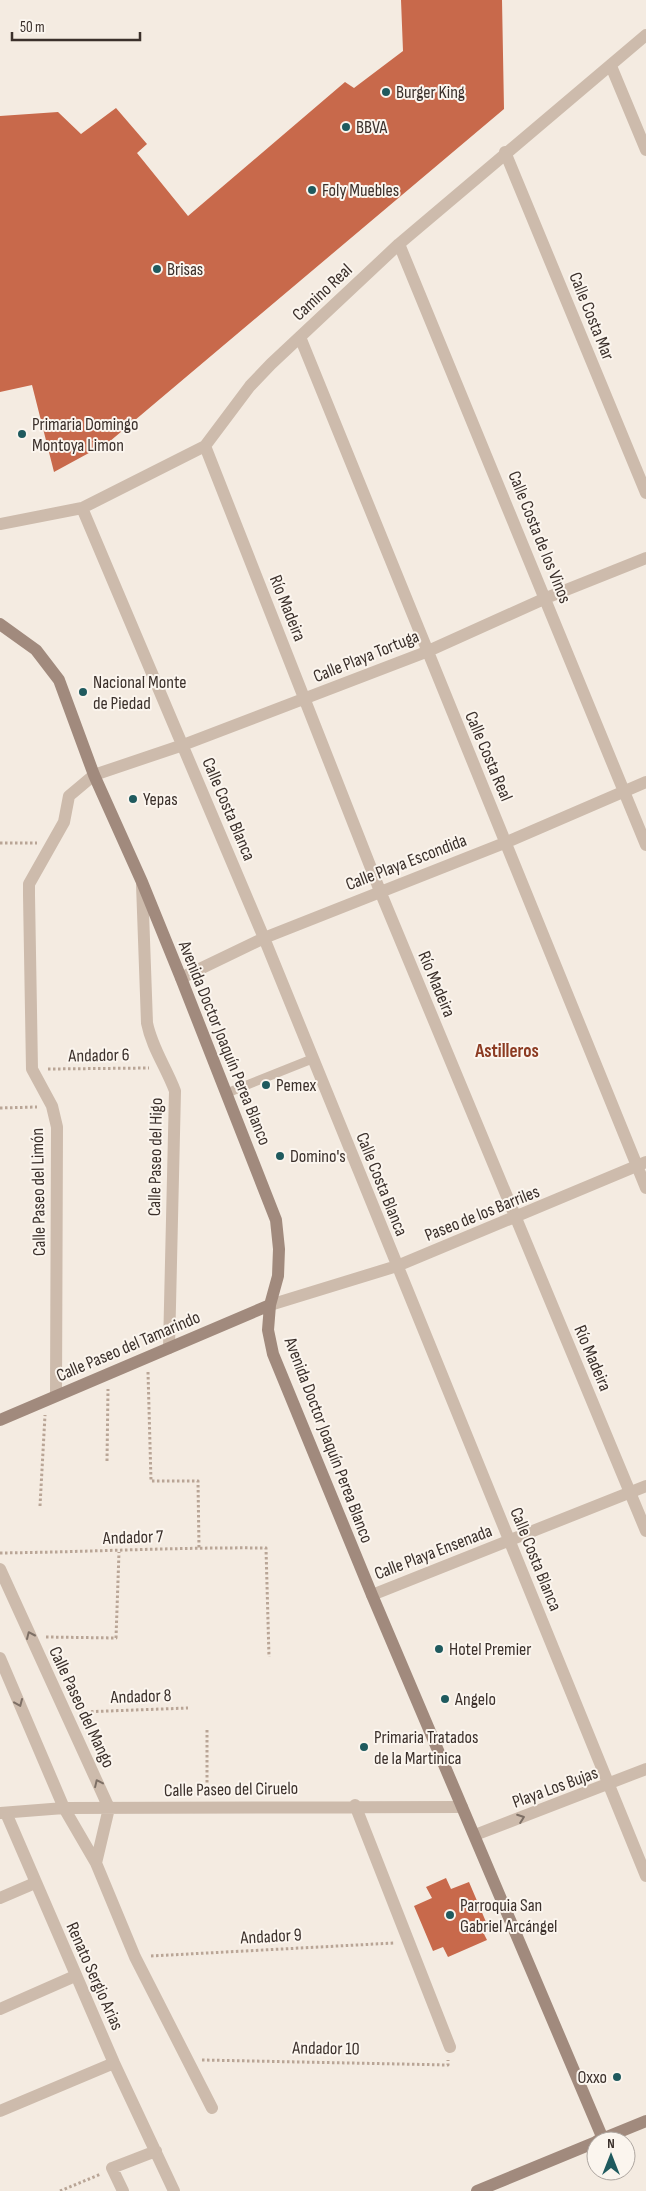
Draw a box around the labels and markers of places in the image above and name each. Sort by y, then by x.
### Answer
place label: Burger King [396,82,465,103]
marker: Burger King [380,86,392,98]
place label: BBVA [356,117,388,138]
marker: BBVA [340,121,352,133]
place label: Foly Muebles [322,180,399,201]
marker: Foly Muebles [306,184,318,196]
place label: Brisas [167,259,203,280]
marker: Brisas [151,263,163,275]
place label: Primaria Domingo Montoya Limon [32,414,138,456]
marker: Primaria Domingo Montoya Limon [16,428,28,440]
place label: Nacional Monte de Piedad [93,672,187,714]
marker: Nacional Monte de Piedad [77,686,89,698]
place label: Yepas [143,789,178,810]
marker: Yepas [127,793,139,805]
place label: Pemex [276,1075,316,1096]
marker: Pemex [260,1079,272,1091]
place label: Domino's [290,1146,346,1167]
marker: Domino's [274,1150,286,1162]
place label: Hotel Premier [449,1639,531,1660]
marker: Hotel Premier [433,1643,445,1655]
place label: Angelo [454,1689,496,1710]
marker: Angelo [439,1693,451,1705]
place label: Primaria Tratados de la Martinica [374,1727,478,1769]
marker: Primaria Tratados de la Martinica [358,1741,370,1753]
place label: Parroquia San Gabriel Arcángel [460,1895,557,1937]
marker: Parroquia San Gabriel Arcángel [444,1909,456,1921]
place label: Oxxo [577,2067,607,2088]
marker: Oxxo [611,2071,623,2083]

